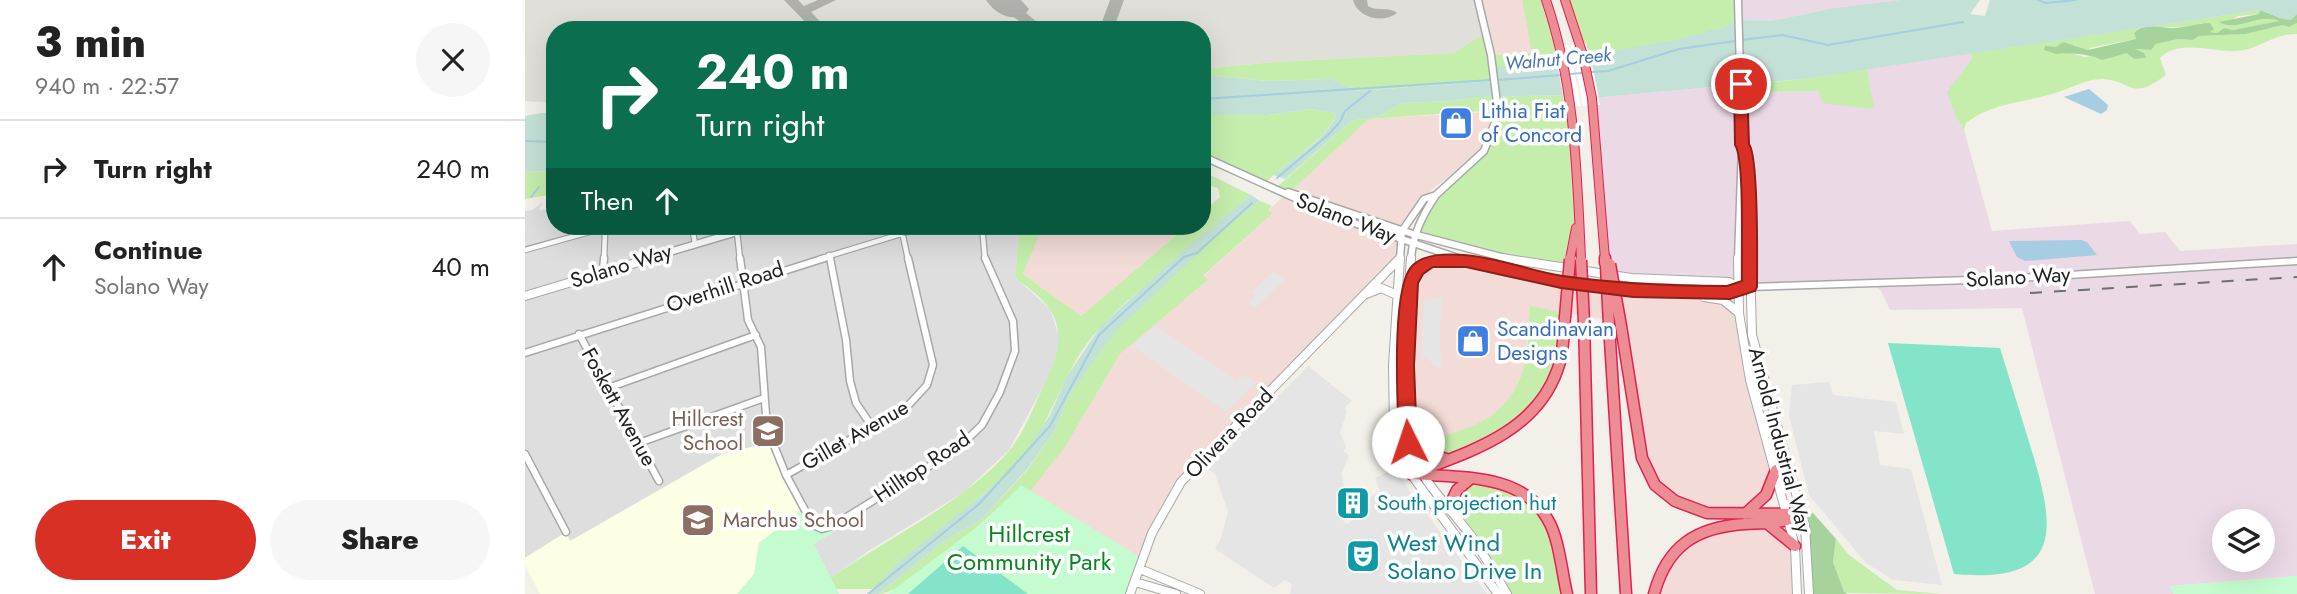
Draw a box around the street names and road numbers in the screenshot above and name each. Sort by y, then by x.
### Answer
street label: Solano Way [1292,185,1401,251]
street label: Solano Way [567,236,676,296]
street label: Overhill Road [663,254,787,320]
street label: Solano Way [1965,259,2072,295]
street label: Foskett Avenue [574,342,664,472]
street label: Arnold Industrial Way [1741,344,1819,537]
street label: Olivera Road [1178,381,1280,485]
street label: Gillet Avenue [796,392,914,478]
street label: Hilltop Road [868,424,976,510]

